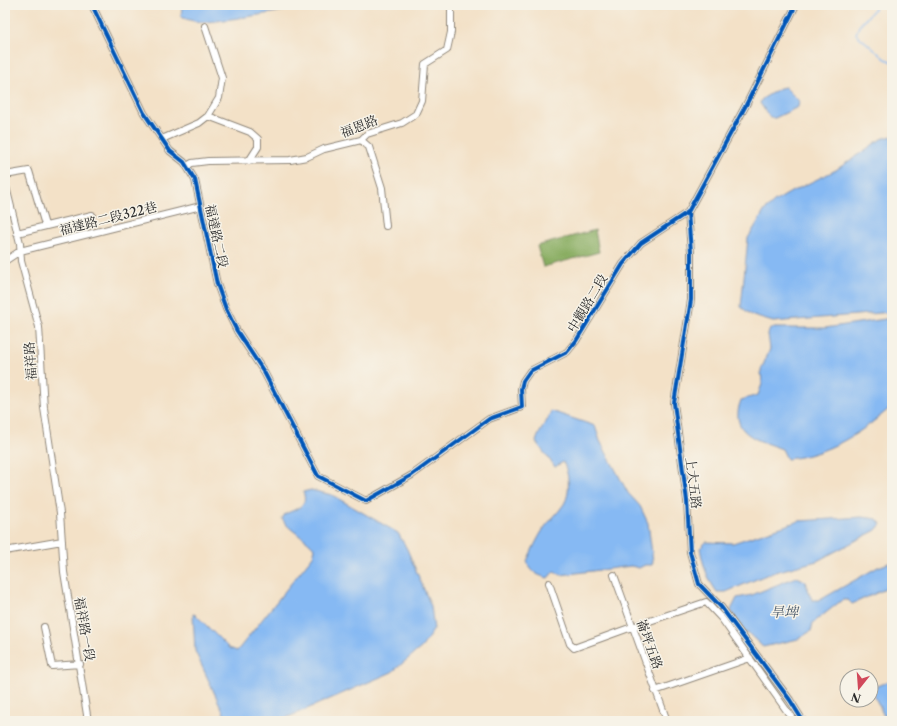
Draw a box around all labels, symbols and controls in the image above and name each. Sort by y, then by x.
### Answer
street label: 福恩路 [338,112,380,140]
street label: 福達路二段322巷 [57,198,159,238]
street label: 福達路二段 [202,203,232,269]
street label: 中觀路二段 [563,271,611,335]
street label: 福祥路 [21,341,39,381]
street label: 上大五路 [683,456,705,510]
street label: 福祥路一段 [71,596,99,662]
water label: 旱埤 [770,603,800,621]
street label: 崙坪五路 [634,617,666,671]
north arrow [839,668,879,708]
text: N [849,689,863,706]

